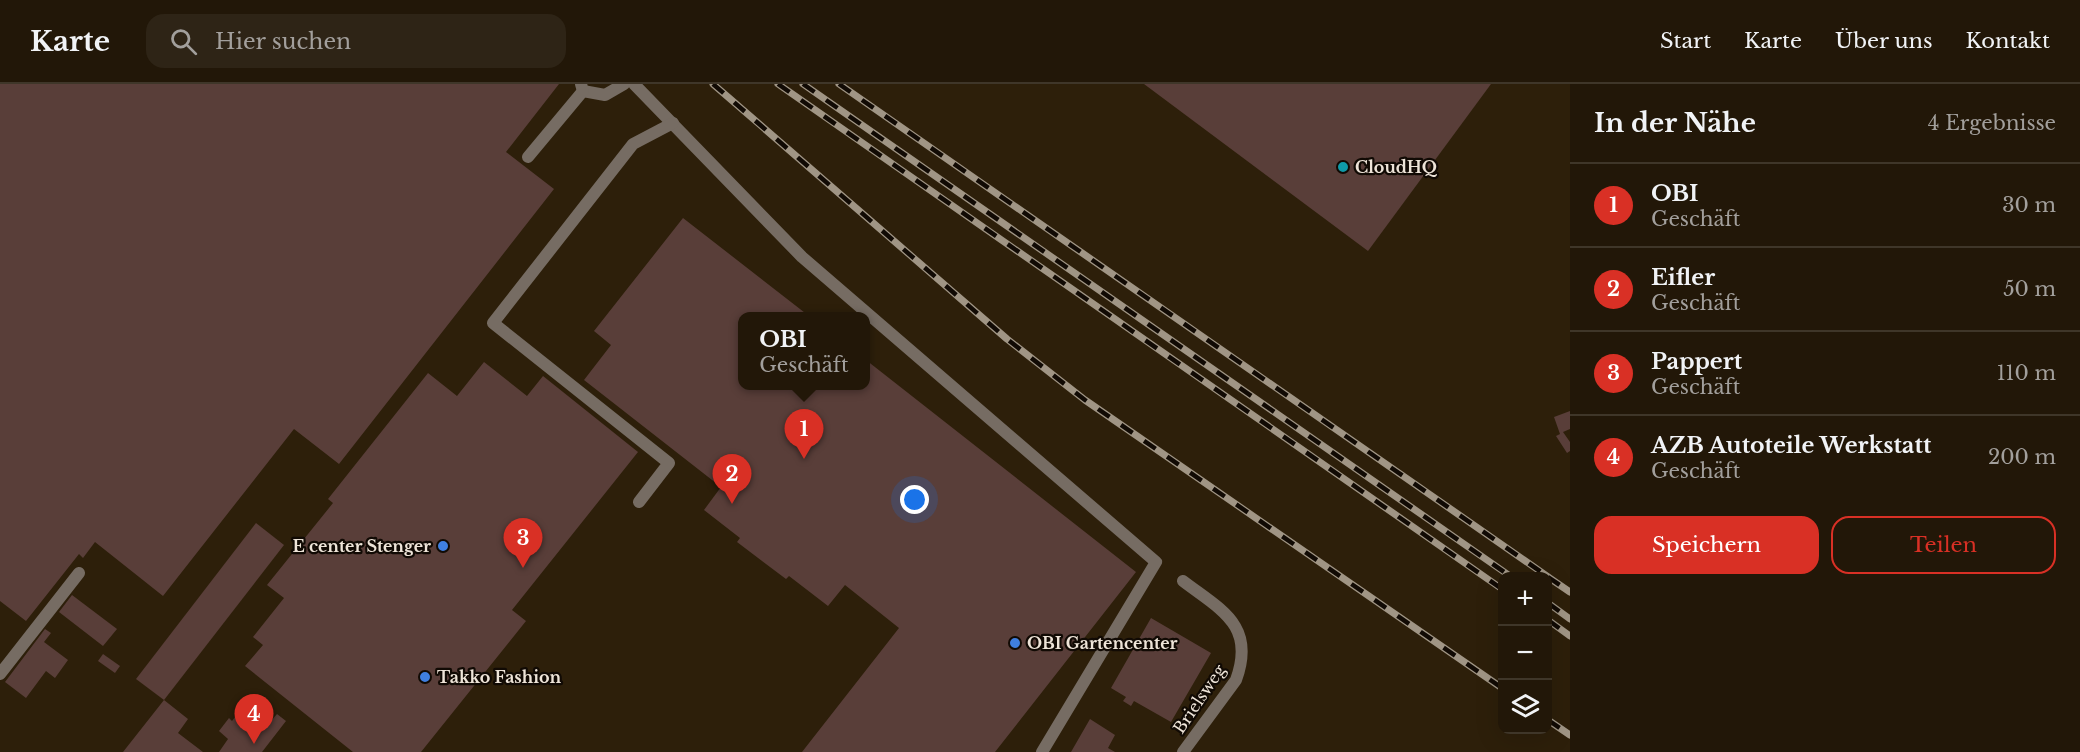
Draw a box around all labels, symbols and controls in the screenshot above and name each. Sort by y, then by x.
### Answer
search box [146,14,566,68]
text: Karte [30,24,110,59]
icon: search [167,25,200,58]
text: Hier suchen [215,28,351,55]
text: Start [1660,28,1711,54]
text: Karte [1744,28,1802,54]
text: Über uns [1835,28,1933,54]
text: Kontakt [1966,28,2050,54]
text: In der Nähe [1594,107,1756,139]
text: 4 Ergebnisse [1928,111,2056,135]
place label: CloudHQ [1355,157,1438,177]
marker: CloudHQ [1336,160,1350,174]
text: OBI [1651,180,1698,207]
text: 1 [1609,193,1618,217]
text: 30 m [2002,193,2056,217]
text: Geschäft [1651,207,1740,231]
text: Eifler [1651,264,1715,291]
text: 2 [1607,277,1620,301]
text: 50 m [2003,277,2056,301]
text: Geschäft [1651,291,1740,315]
popup [738,312,870,390]
text: OBI [759,326,807,353]
text: Pappert [1651,348,1742,375]
text: Geschäft [759,353,849,377]
text: 3 [1607,361,1620,385]
text: 110 m [1997,361,2056,385]
text: Geschäft [1651,375,1740,399]
pin: 1 [784,410,824,459]
text: AZB Autoteile Werkstatt [1651,432,1931,459]
text: 4 [1607,445,1620,469]
text: 200 m [1988,445,2056,469]
pin: 2 [712,454,752,504]
text: Geschäft [1651,459,1740,483]
your location [900,485,929,514]
button: Speichern [1594,516,1819,574]
button: Teilen [1831,516,2056,574]
pin: 3 [504,518,542,568]
place label: E center Stenger [292,536,431,556]
marker: E center Stenger [436,539,450,553]
map controls [1498,572,1552,734]
button: + [1498,572,1552,626]
button: − [1498,626,1552,680]
place label: OBI Gartencenter [1027,633,1178,653]
marker: OBI Gartencenter [1008,636,1022,650]
street label: Brielsweg [1169,660,1230,737]
place label: Takko Fashion [437,667,562,687]
marker: Takko Fashion [418,670,432,684]
button: layers [1498,680,1552,734]
pin: 4 [234,694,274,744]

